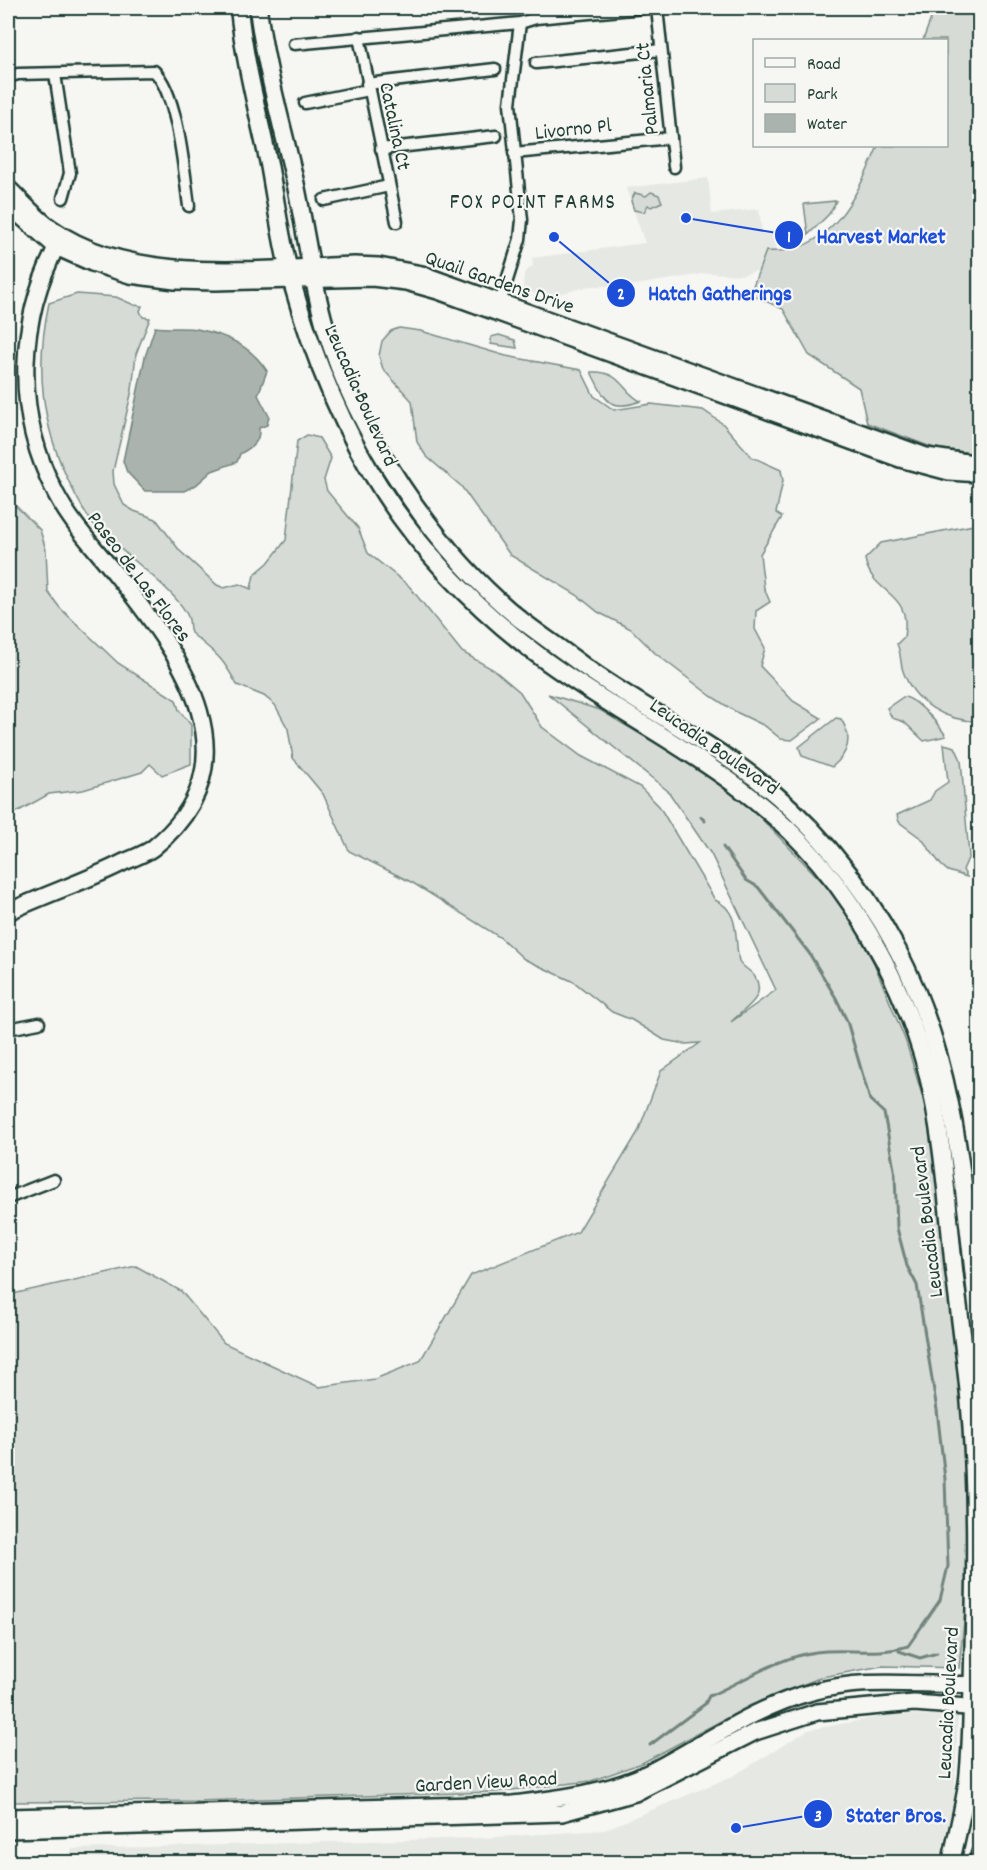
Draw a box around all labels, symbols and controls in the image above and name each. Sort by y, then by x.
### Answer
legend [753,39,948,147]
street label: Palmaria Ct [629,41,669,137]
text: Road [807,53,841,78]
street label: Catalina Ct [369,80,417,174]
text: Park [807,83,838,108]
street label: Livorno Pl [534,112,613,150]
text: Water [807,113,847,138]
district label: FOX POINT FARMS [449,188,617,219]
callout: Harvest Market [774,215,958,255]
text: Harvest Market [816,223,946,254]
text: 1 [787,226,791,251]
street label: Quail Gardens Drive [420,244,578,323]
callout: Hatch Gatherings [606,273,804,313]
text: Hatch Gatherings [648,280,792,311]
text: 2 [617,283,625,308]
street label: Leucadia Boulevard [315,321,404,472]
street label: Paseo de Las Flores [78,506,197,650]
street label: Leucadia Boulevard [642,692,784,804]
street label: Leucadia Boulevard [905,1144,953,1299]
street label: Leucadia Boulevard [931,1626,969,1780]
street label: Garden View Road [414,1765,558,1803]
callout: Stater Bros. [803,1794,958,1834]
text: Stater Bros. [846,1802,947,1833]
text: 3 [814,1805,822,1830]

